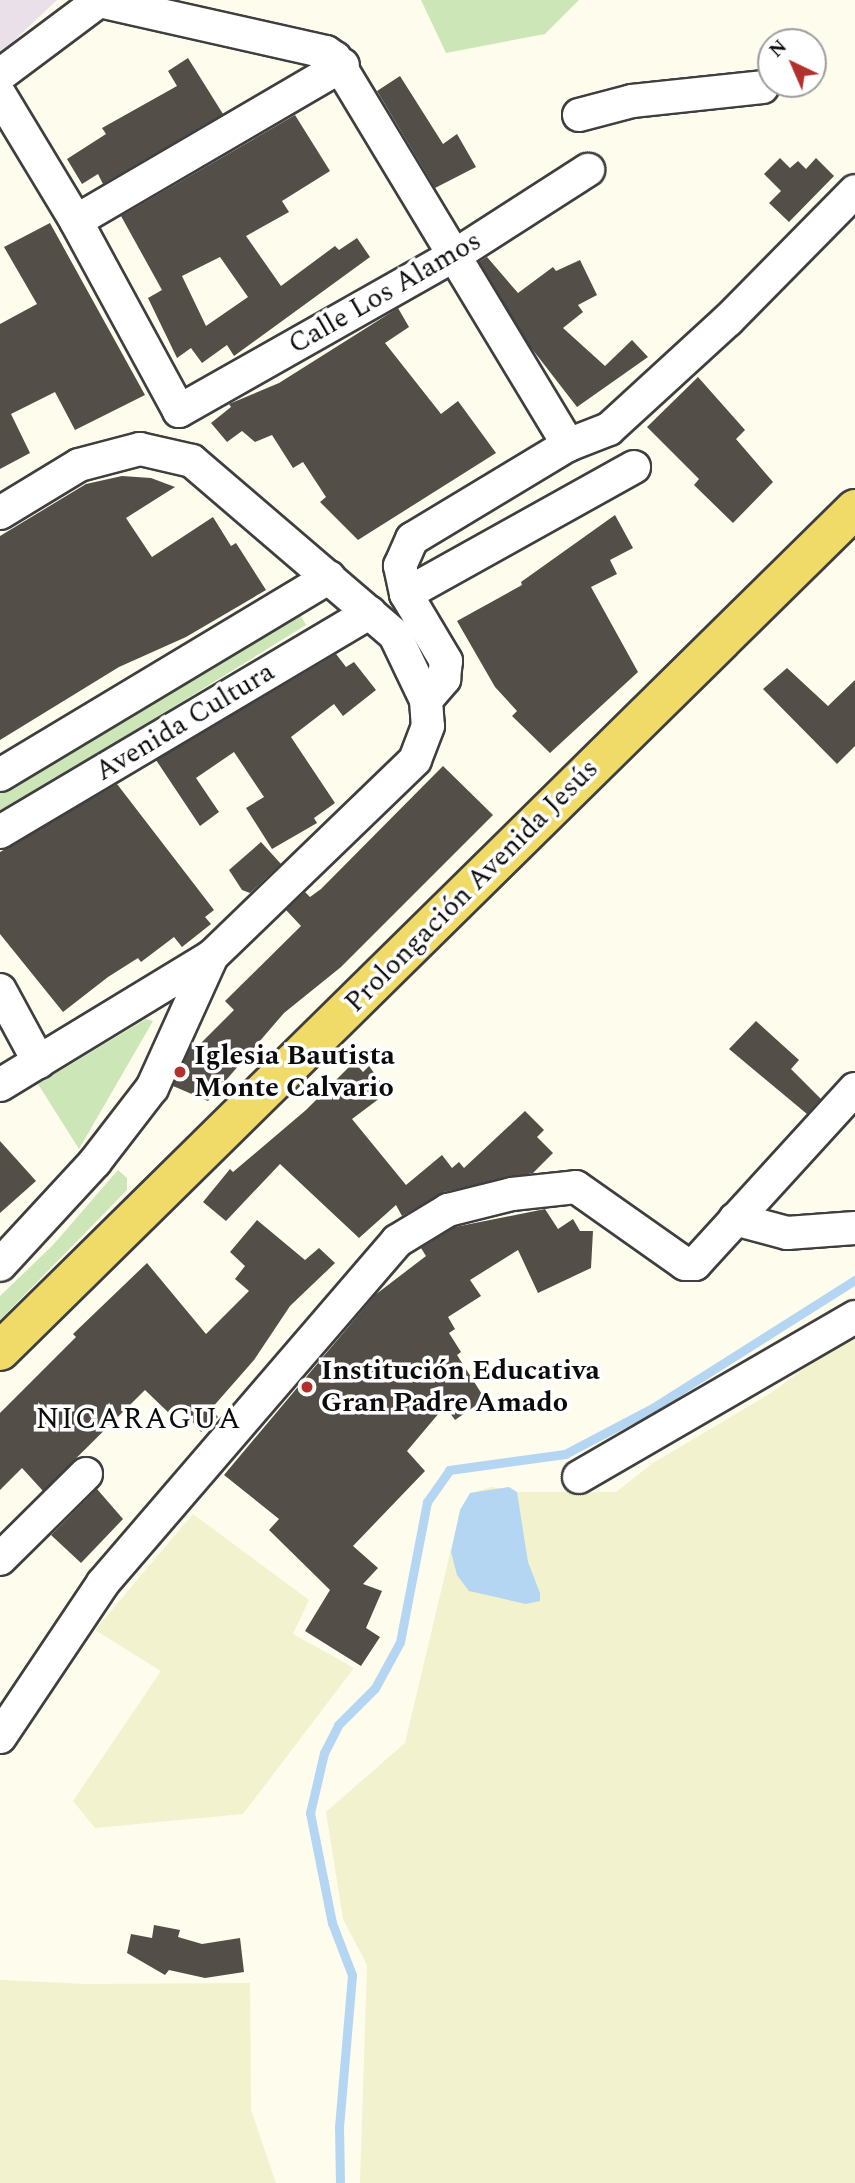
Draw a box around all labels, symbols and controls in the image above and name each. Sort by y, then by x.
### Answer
north arrow [757,28,827,98]
text: N [763,33,794,65]
street label: Calle Los Alamos [283,224,487,362]
street label: Avenida Cultura [89,655,281,789]
street label: Prolongación Avenida Jesús [338,752,606,1020]
place label: Iglesia Bautista Monte Calvario [194,1039,395,1105]
marker: Iglesia Bautista Monte Calvario [172,1064,188,1080]
place label: Institución Educativa Gran Padre Amado [321,1354,600,1420]
marker: Institución Educativa Gran Padre Amado [299,1379,315,1395]
district label: NICARAGUA [37,1401,241,1437]

